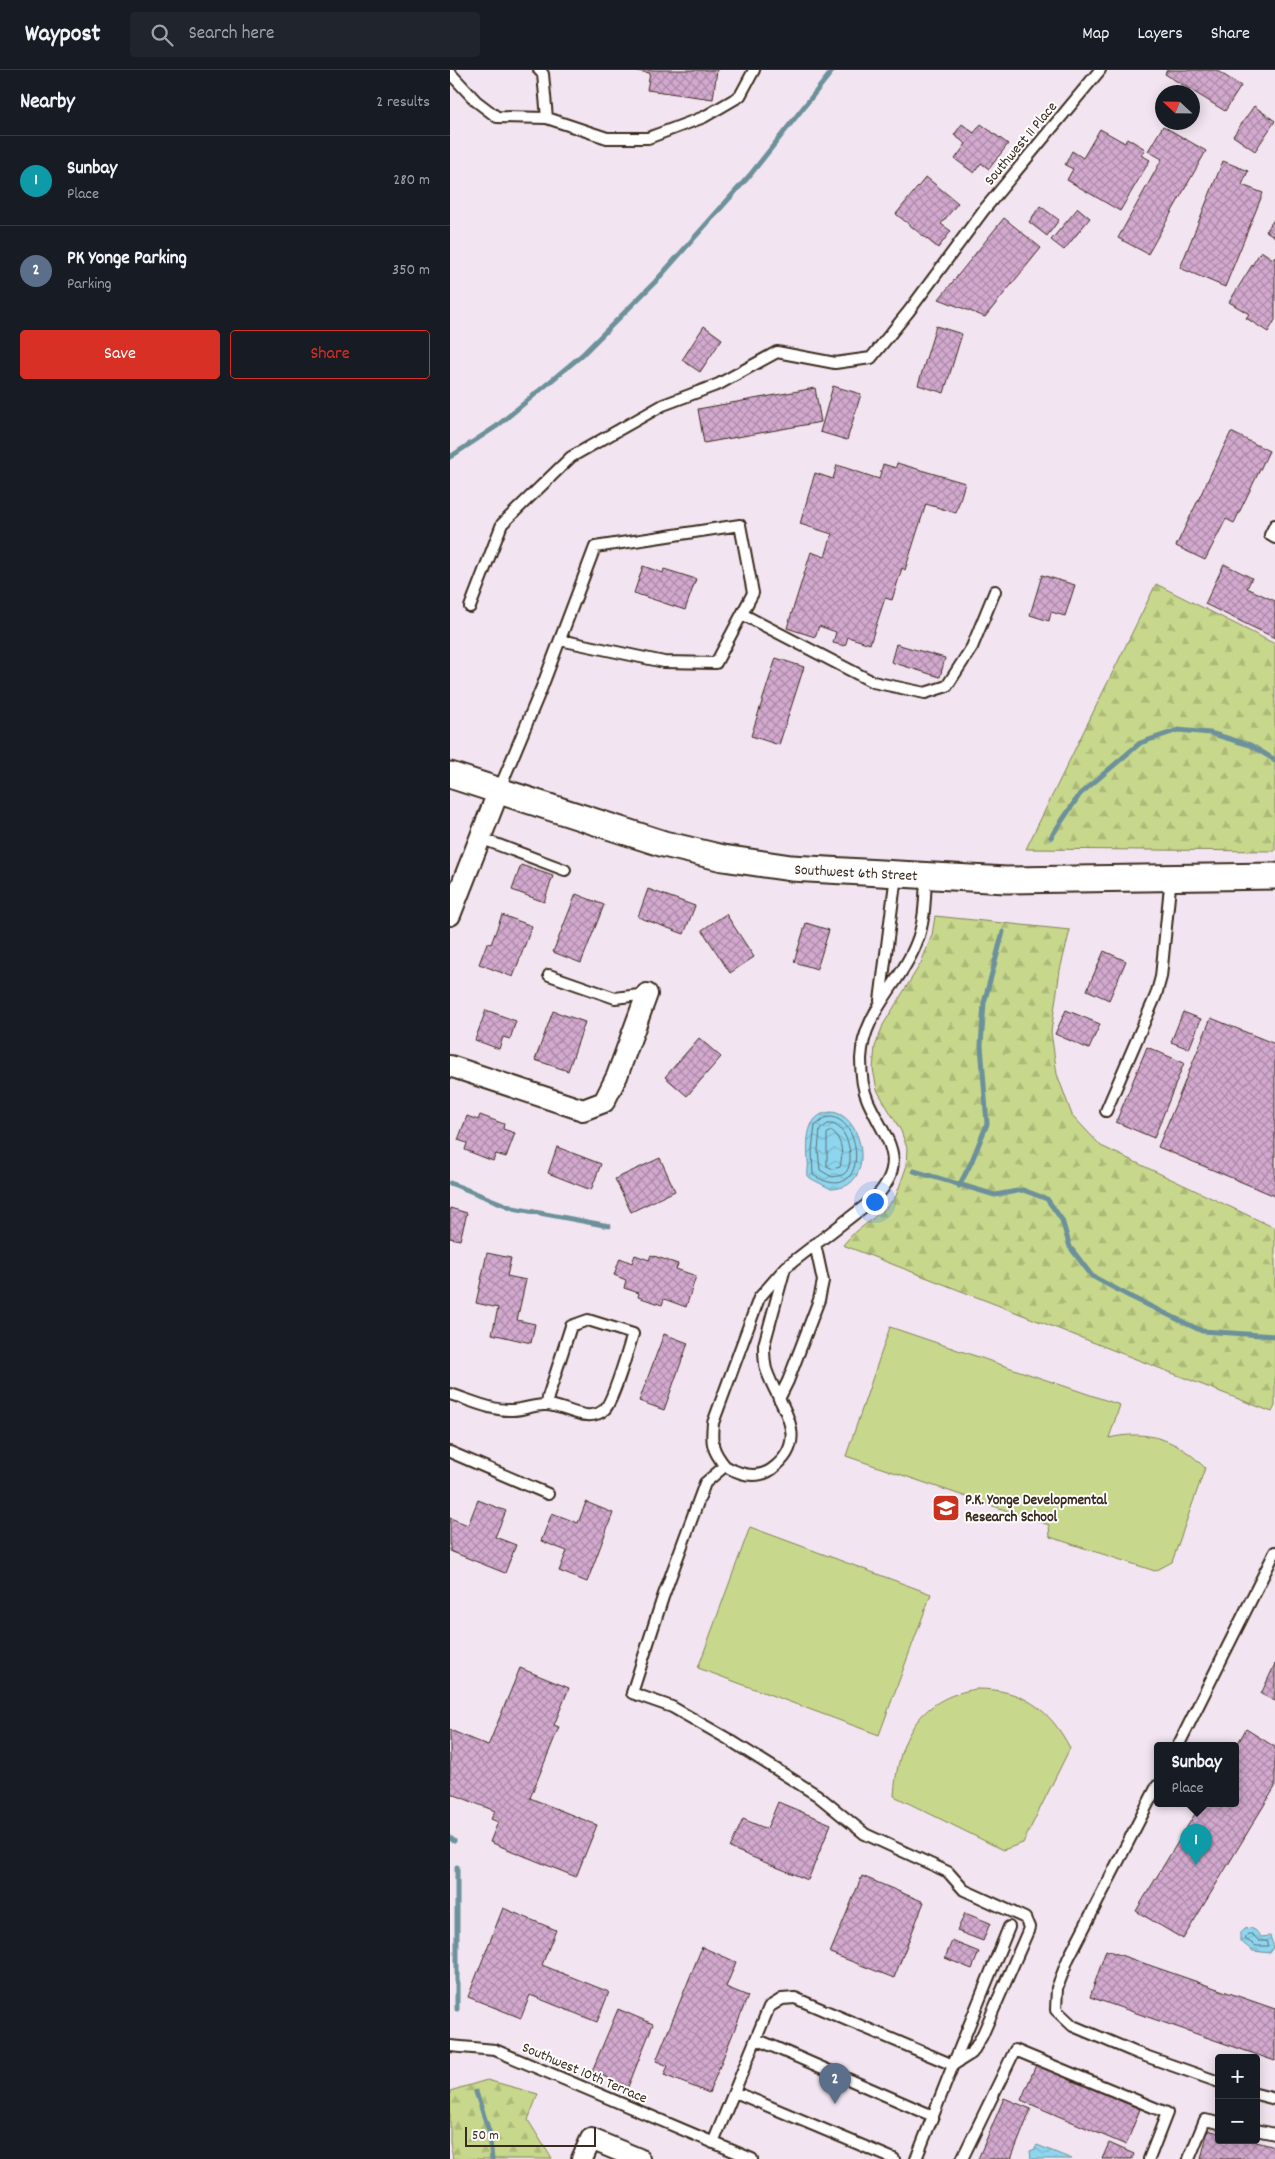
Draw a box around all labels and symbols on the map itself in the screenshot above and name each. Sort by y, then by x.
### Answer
north arrow [1155,85,1200,130]
street label: Southwest 11 Place [980,97,1064,191]
street label: Southwest 6th Street [794,860,919,888]
your location [862,1189,888,1215]
place label: P.K. Yonge Developmental Research School [965,1490,1108,1529]
school or university icon: P.K. Yonge Developmental Research School [931,1493,961,1523]
pin: 1 [1180,1824,1212,1865]
street label: Southwest 10th Terrace [518,2037,651,2110]
pin: 2 [819,2063,851,2104]
scale bar [465,2124,596,2147]

